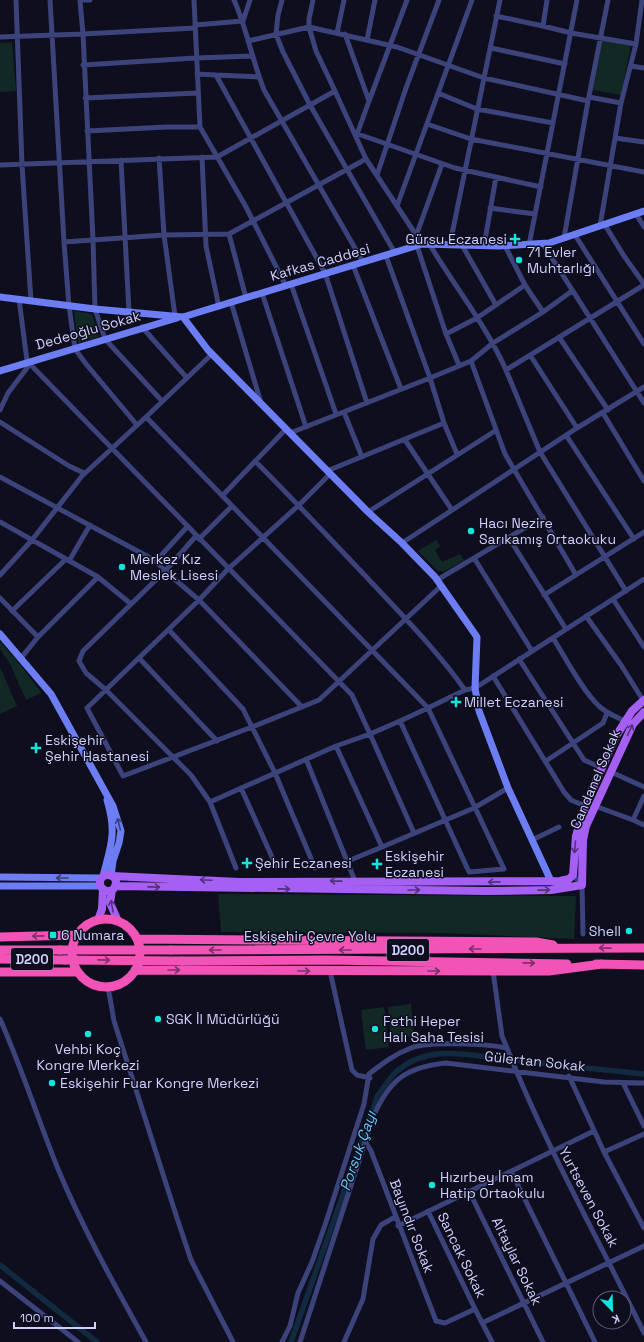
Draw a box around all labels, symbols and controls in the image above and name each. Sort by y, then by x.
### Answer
place label: Gürsu Eczanesi [406,230,507,248]
marker: Gürsu Eczanesi [510,234,520,244]
street label: Kafkas Caddesi [268,239,372,285]
place label: 71 Evler Muhtarlığı [527,243,595,277]
marker: 71 Evler Muhtarlığı [514,255,524,265]
street label: Dedeoğlu Sokak [33,306,143,354]
place label: Hacı Nezire Sarıkamış Ortaokuku [479,514,616,548]
marker: Hacı Nezire Sarıkamış Ortaokuku [466,526,476,536]
place label: Merkez Kız Meslek Lisesi [130,550,218,584]
marker: Merkez Kız Meslek Lisesi [117,562,127,572]
place label: Millet Eczanesi [464,693,563,711]
marker: Millet Eczanesi [451,697,461,707]
one-way arrow [627,724,634,736]
street label: Candanel Sokak [566,726,624,832]
place label: Eskişehir Şehir Hastanesi [45,731,149,765]
marker: Eskişehir Şehir Hastanesi [30,742,42,754]
one-way arrow [115,818,123,831]
one-way arrow [571,840,578,853]
place label: Eskişehir Eczanesi [385,847,444,881]
place label: Şehir Eczanesi [255,854,352,872]
marker: Şehir Eczanesi [242,858,252,868]
marker: Eskişehir Eczanesi [372,859,382,869]
one-way arrow [56,874,69,882]
one-way arrow [200,877,213,884]
one-way arrow [330,877,343,885]
one-way arrow [488,878,501,886]
one-way arrow [147,883,160,891]
one-way arrow [277,885,290,893]
one-way arrow [407,886,420,894]
one-way arrow [537,886,550,894]
one-way arrow [108,900,116,913]
place label: Shell [589,922,621,940]
place label: 6 Numara [61,926,124,944]
marker: Shell [624,926,634,936]
street label: Eskişehir Çevre Yolu [244,927,376,945]
marker: 6 Numara [48,930,58,940]
one-way arrow [32,932,45,940]
road number: D200 [387,939,429,961]
one-way arrow [599,944,612,951]
one-way arrow [469,945,482,953]
one-way arrow [209,946,222,954]
one-way arrow [339,946,352,954]
road number: D200 [11,948,53,970]
one-way arrow [97,956,110,964]
one-way arrow [522,959,535,967]
one-way arrow [167,966,180,974]
one-way arrow [297,967,310,975]
one-way arrow [427,967,440,975]
place label: SGK İl Müdürlüğü [166,1010,280,1028]
place label: Fethi Heper Halı Saha Tesisi [383,1012,484,1046]
marker: SGK İl Müdürlüğü [153,1014,163,1024]
marker: Fethi Heper Halı Saha Tesisi [370,1024,380,1034]
marker: Vehbi Koç Kongre Merkezi [83,1029,93,1039]
place label: Vehbi Koç Kongre Merkezi [37,1040,140,1074]
street label: Gülertan Sokak [484,1047,587,1075]
place label: Eskişehir Fuar Kongre Merkezi [60,1074,259,1092]
marker: Eskişehir Fuar Kongre Merkezi [47,1078,57,1088]
water label: Porsuk Çayı [335,1107,381,1193]
street label: Yurtseven Sokak [555,1144,623,1251]
place label: Hızırbey İmam Hatip Ortaokulu [440,1168,545,1202]
street label: Bayındır Sokak [386,1176,438,1276]
marker: Hızırbey İmam Hatip Ortaokulu [427,1180,437,1190]
street label: Sancak Sokak [434,1209,491,1301]
street label: Altaylar Sokak [488,1214,546,1308]
north arrow [592,1290,632,1330]
scale bar [14,1304,95,1330]
text: 100 m [20,1310,54,1326]
text: K [610,1311,622,1327]

